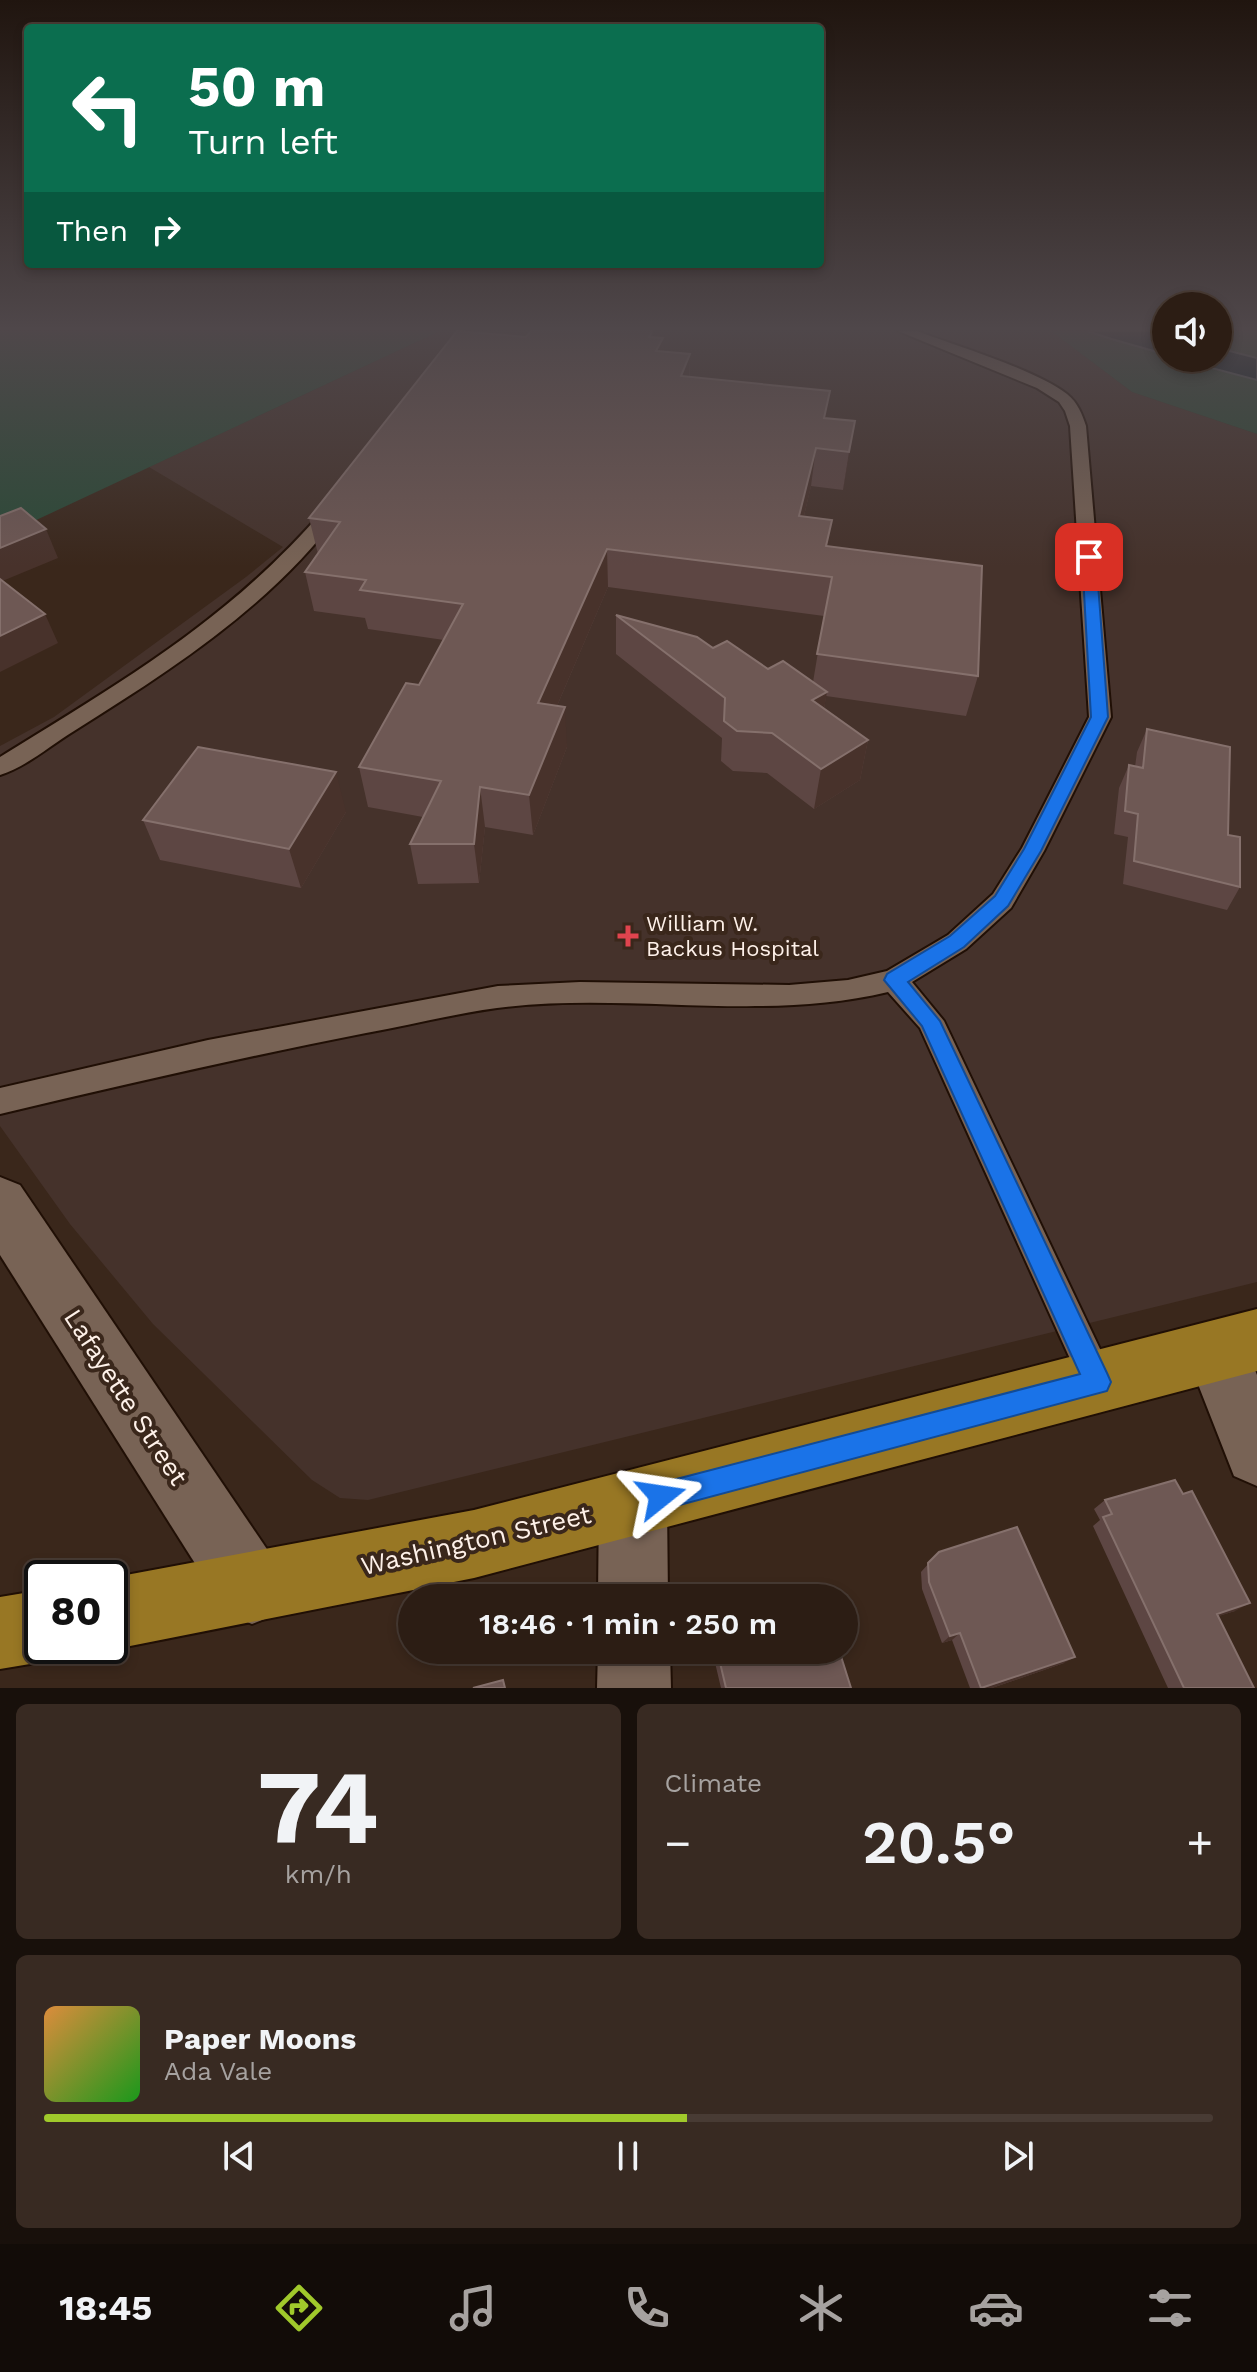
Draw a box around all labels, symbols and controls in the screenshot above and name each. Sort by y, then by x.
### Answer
text: 50 m [188,54,325,120]
icon: left [56,56,160,160]
text: Turn left [188,121,338,163]
icon: right [144,208,188,252]
text: Then [56,213,128,248]
map controls [1152,292,1232,372]
button: sound [1152,292,1232,372]
pin [1055,523,1123,591]
icon: arrive [1067,535,1111,579]
place label: William W. Backus Hospital [646,911,819,961]
marker: William W. Backus Hospital [617,925,639,947]
street label: Lafayette Street [58,1303,194,1491]
position arrow [619,1454,703,1538]
street label: Washington Street [358,1499,594,1581]
speed limit sign: 80 [24,1560,128,1664]
text: 18:46 · 1 min · 250 m [479,1606,777,1641]
text: 74 [257,1746,379,1868]
text: Climate [665,1768,762,1798]
text: 20.5° [862,1807,1015,1878]
text: − [665,1817,691,1869]
text: + [1186,1817,1213,1869]
text: km/h [285,1859,352,1889]
text: Paper Moons [164,2021,356,2056]
text: Ada Vale [164,2056,272,2086]
icon: previous [217,2134,261,2178]
icon: pause [606,2134,650,2178]
icon: next [996,2134,1040,2178]
icon: directions [271,2280,327,2336]
icon: music [445,2280,501,2336]
icon: phone [619,2280,675,2336]
icon: climate [793,2280,849,2336]
icon: car [968,2280,1024,2336]
icon: filters [1142,2280,1198,2336]
text: 18:45 [59,2287,152,2329]

